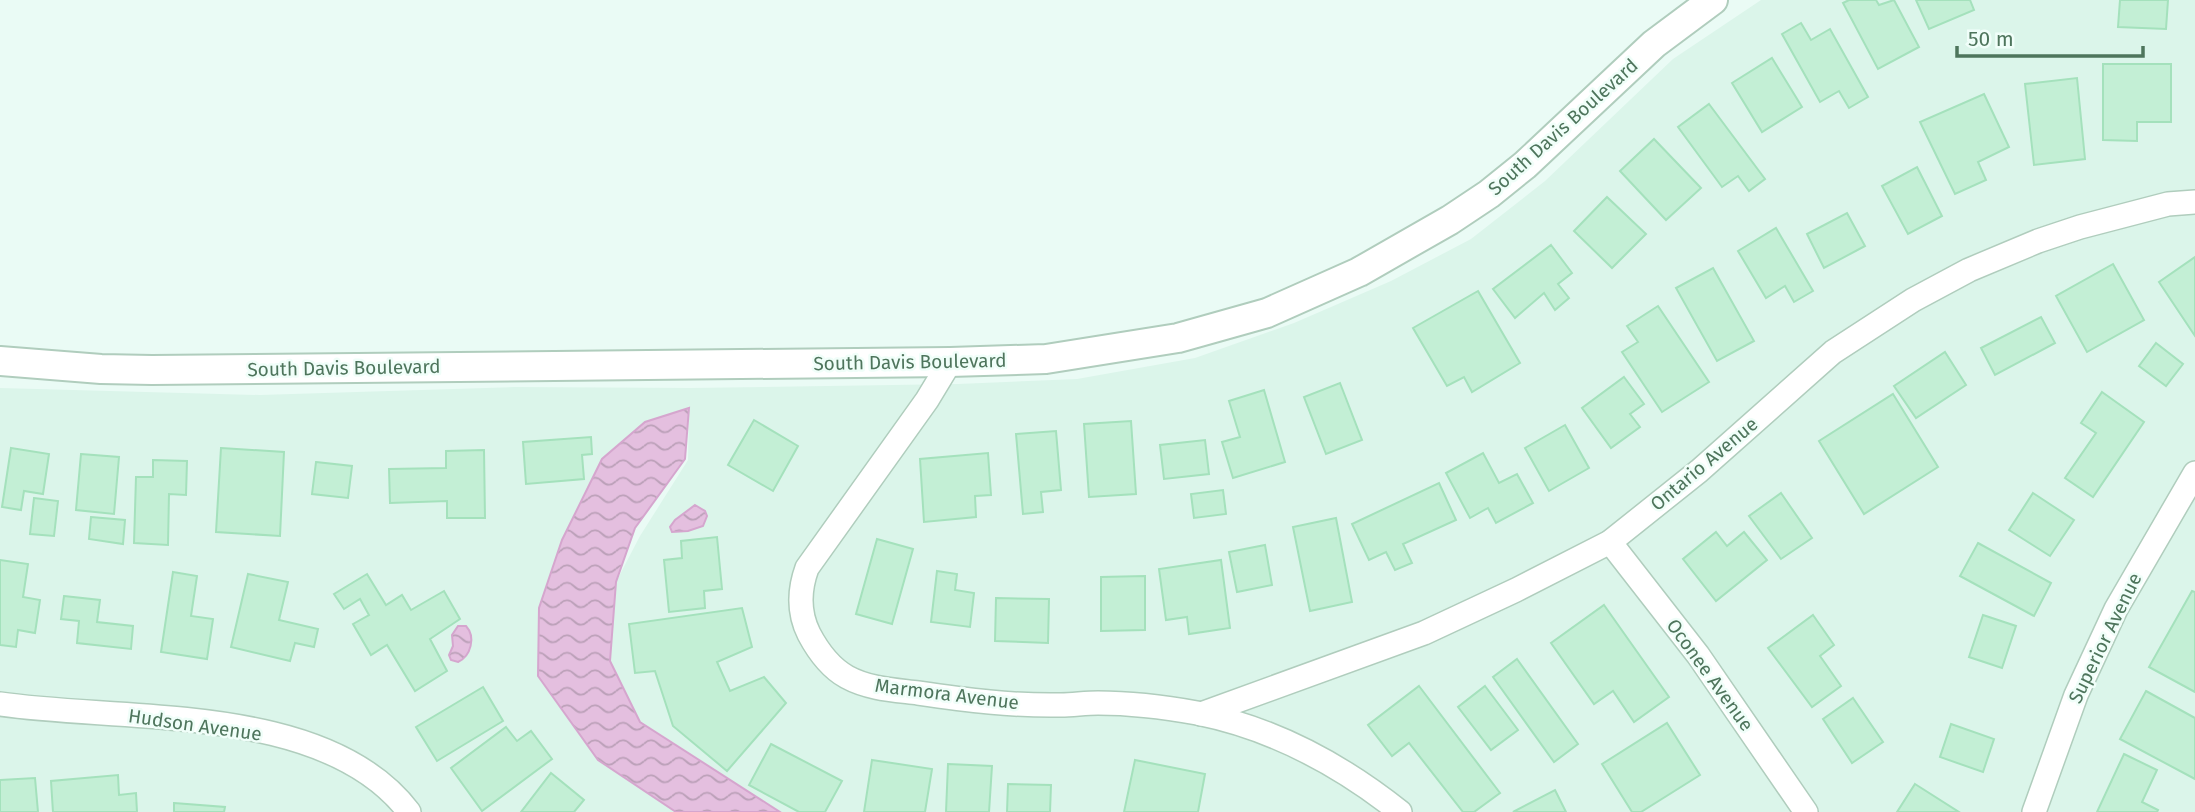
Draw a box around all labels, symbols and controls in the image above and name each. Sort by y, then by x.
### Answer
scale bar [1957,14,2142,58]
text: 50 m [1968,26,2014,52]
street label: South Davis Boulevard [1484,54,1642,200]
street label: South Davis Boulevard [813,349,1007,375]
street label: South Davis Boulevard [247,355,441,381]
street label: Ontario Avenue [1646,412,1762,516]
street label: Superior Avenue [2063,569,2147,707]
street label: Oconee Avenue [1662,614,1758,736]
street label: Marmora Avenue [874,674,1020,714]
street label: Hudson Avenue [127,704,263,746]

